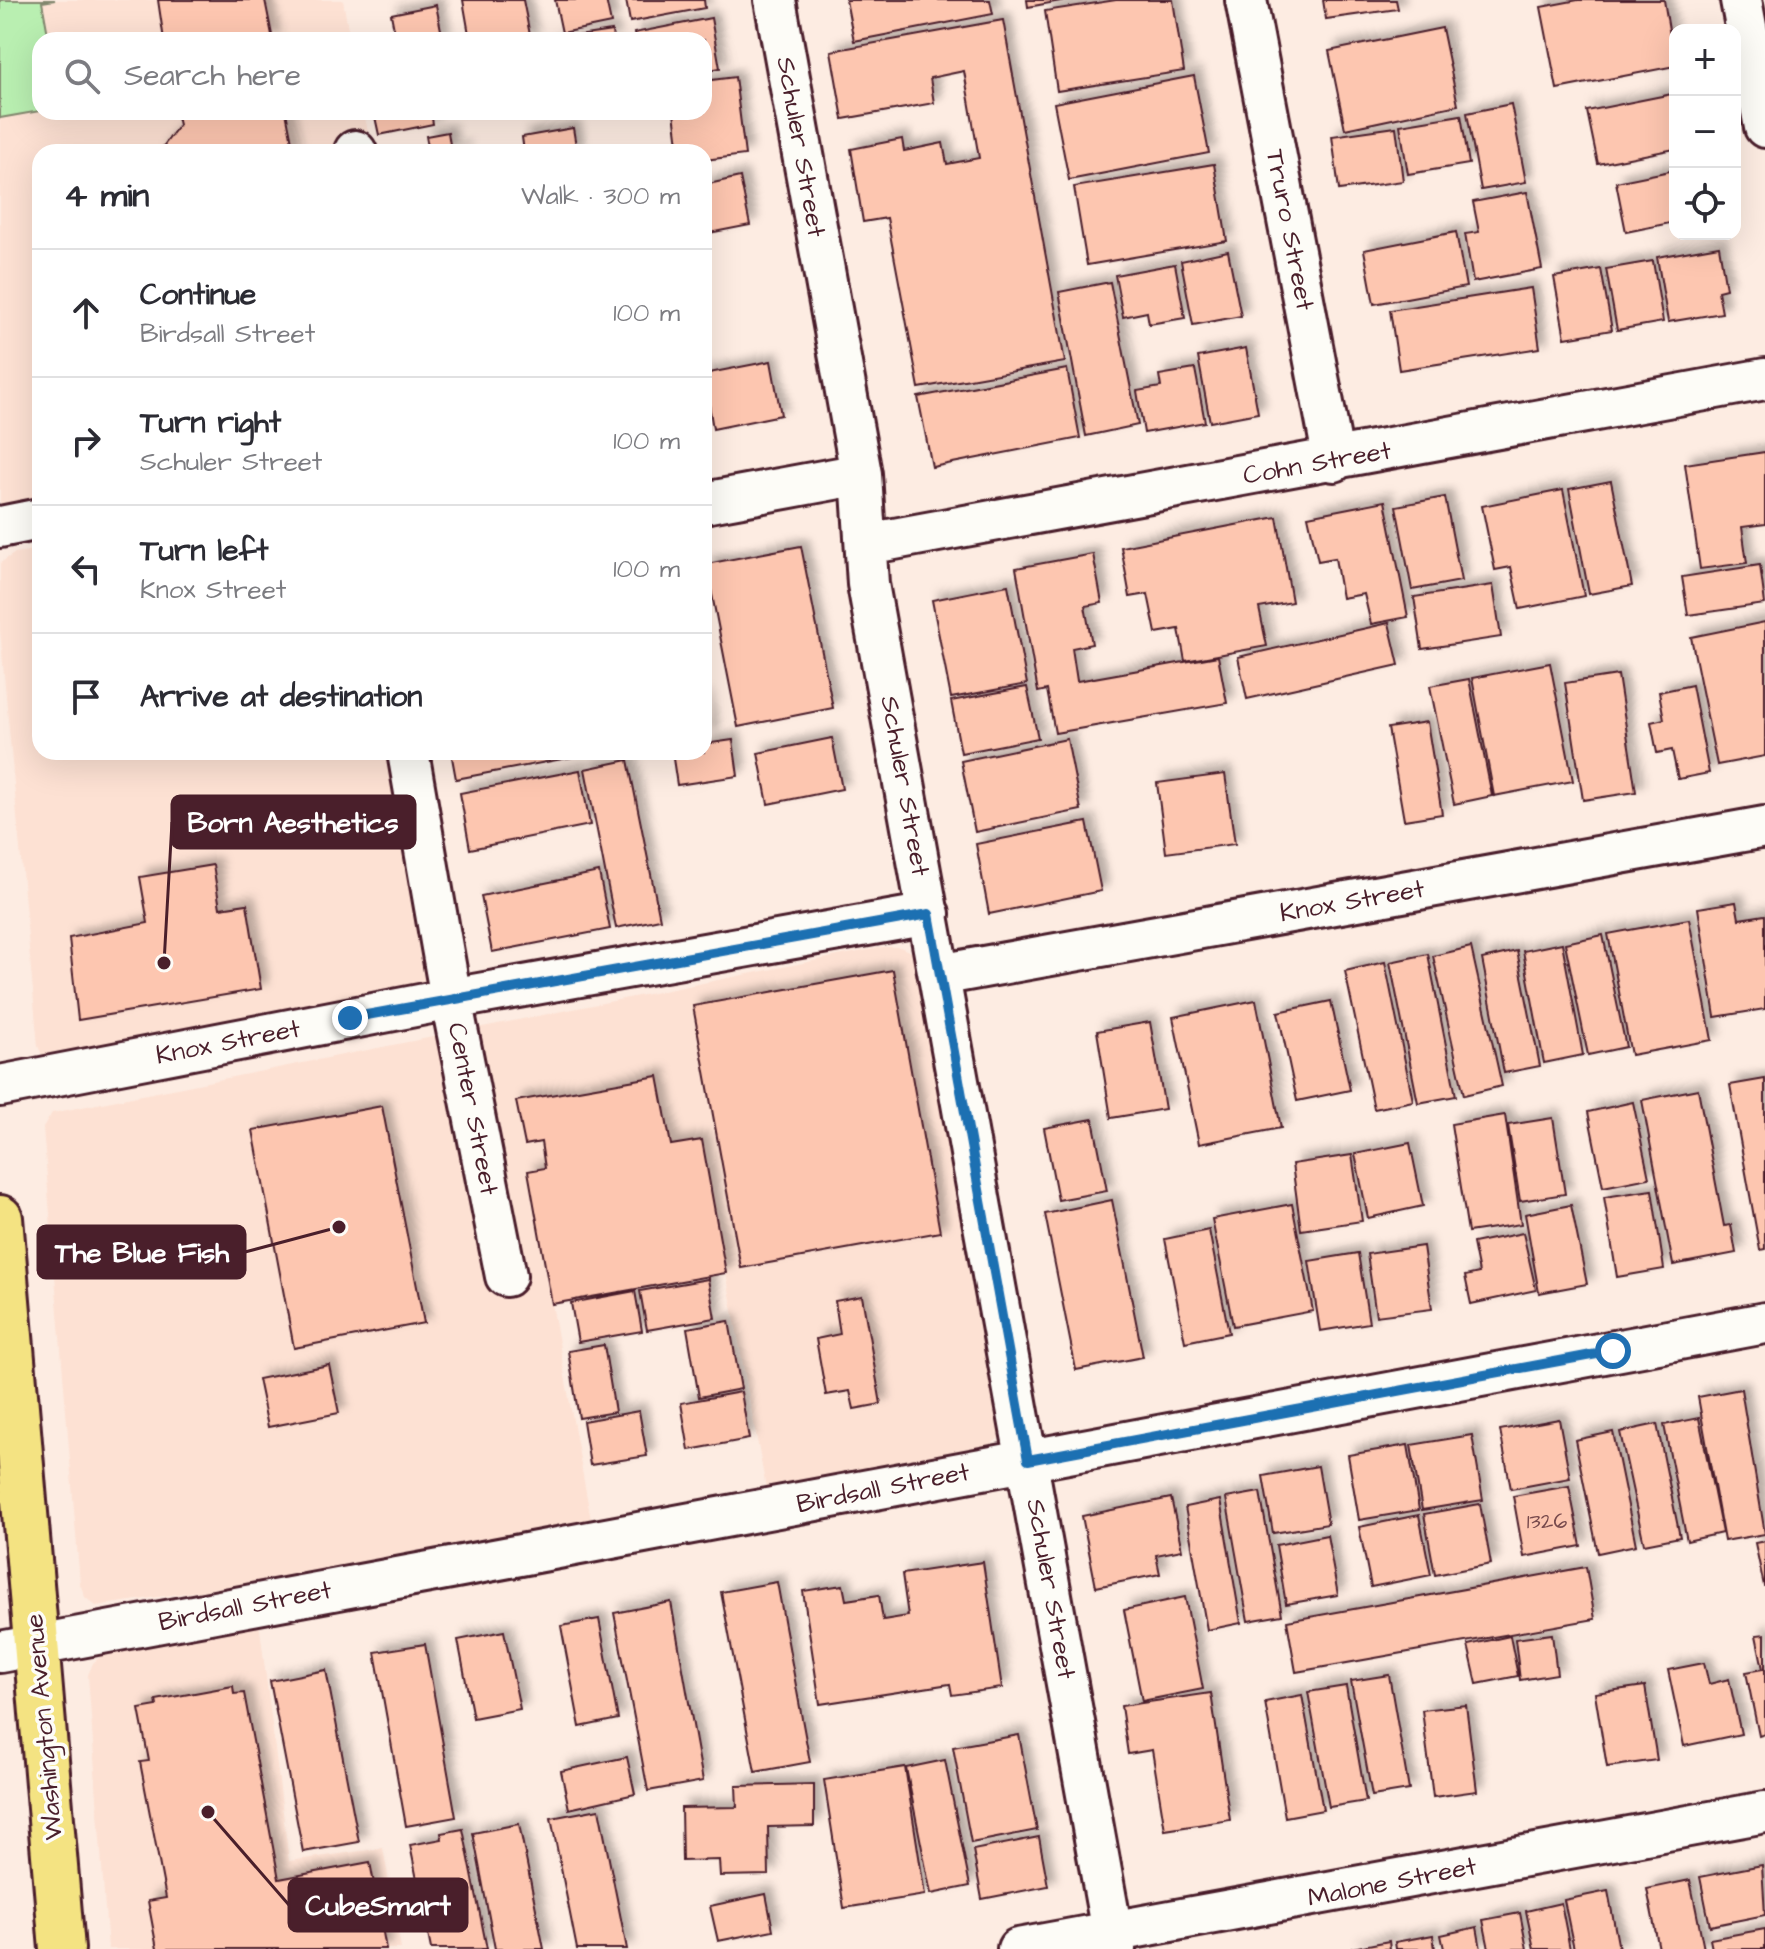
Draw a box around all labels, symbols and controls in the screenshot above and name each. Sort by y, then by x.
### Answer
map controls [1669,24,1741,240]
button: + [1669,24,1741,96]
search box [32,32,712,120]
icon: search [60,54,104,98]
street label: Schuler Street [767,54,835,240]
text: Search here [124,55,301,97]
button: − [1669,96,1741,168]
street label: Truro Street [1257,146,1323,314]
button: locate [1669,168,1741,240]
text: 4 min [64,172,149,220]
text: Walk · 300 m [521,178,680,214]
text: Continue [140,274,256,316]
icon: ahead [64,291,108,335]
text: 100 m [613,295,680,331]
text: Birdsall Street [140,316,315,352]
text: Turn right [140,402,281,444]
icon: right [64,419,108,463]
text: 100 m [613,423,680,459]
street label: Cohn Street [1240,432,1394,494]
text: Schuler Street [140,444,322,480]
text: Turn left [140,530,268,572]
icon: left [64,547,108,591]
text: 100 m [613,551,680,587]
text: Knox Street [140,572,286,608]
icon: arrive [64,675,108,719]
text: Arrive at destination [140,676,422,718]
street label: Schuler Street [871,693,939,879]
callout: Born Aesthetics [172,796,415,848]
text: Born Aesthetics [187,804,399,843]
street label: Knox Street [1277,870,1428,931]
route end [332,1000,368,1036]
street label: Knox Street [153,1010,304,1074]
street label: Center Street [439,1020,507,1199]
callout: The Blue Fish [38,1226,245,1278]
text: The Blue Fish [54,1234,230,1273]
route start [1595,1333,1631,1369]
street label: Birdsall Street [794,1454,973,1522]
street label: Schuler Street [1017,1496,1085,1682]
house number: 1326 [1527,1506,1567,1537]
street label: Birdsall Street [156,1572,335,1640]
street label: Washington Avenue [16,1612,74,1842]
street label: Malone Street [1305,1848,1480,1916]
callout: CubeSmart [289,1879,467,1931]
text: CubeSmart [305,1887,452,1926]

